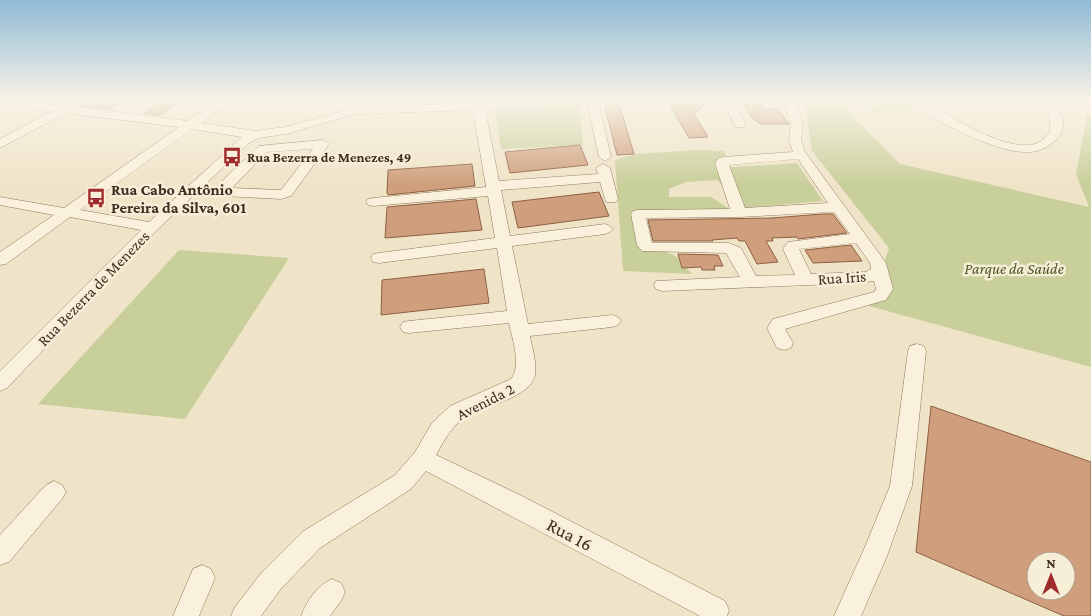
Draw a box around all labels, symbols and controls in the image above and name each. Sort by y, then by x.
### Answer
bus stop icon: Rua Bezerra de Menezes, 49 [221,146,243,168]
place label: Rua Bezerra de Menezes, 49 [247,149,411,166]
place label: Rua Cabo Antônio Pereira da Silva, 601 [111,181,246,216]
bus stop icon: Rua Cabo Antônio Pereira da Silva, 601 [85,187,107,209]
street label: Rua Bezerra de Menezes [34,227,153,349]
park label: Parque da Saúde [964,260,1064,278]
street label: Rua Iris [817,267,867,288]
street label: Avenida 2 [454,380,517,423]
street label: Rua 16 [543,514,596,555]
north arrow [1026,551,1076,601]
text: N [1046,555,1056,571]

